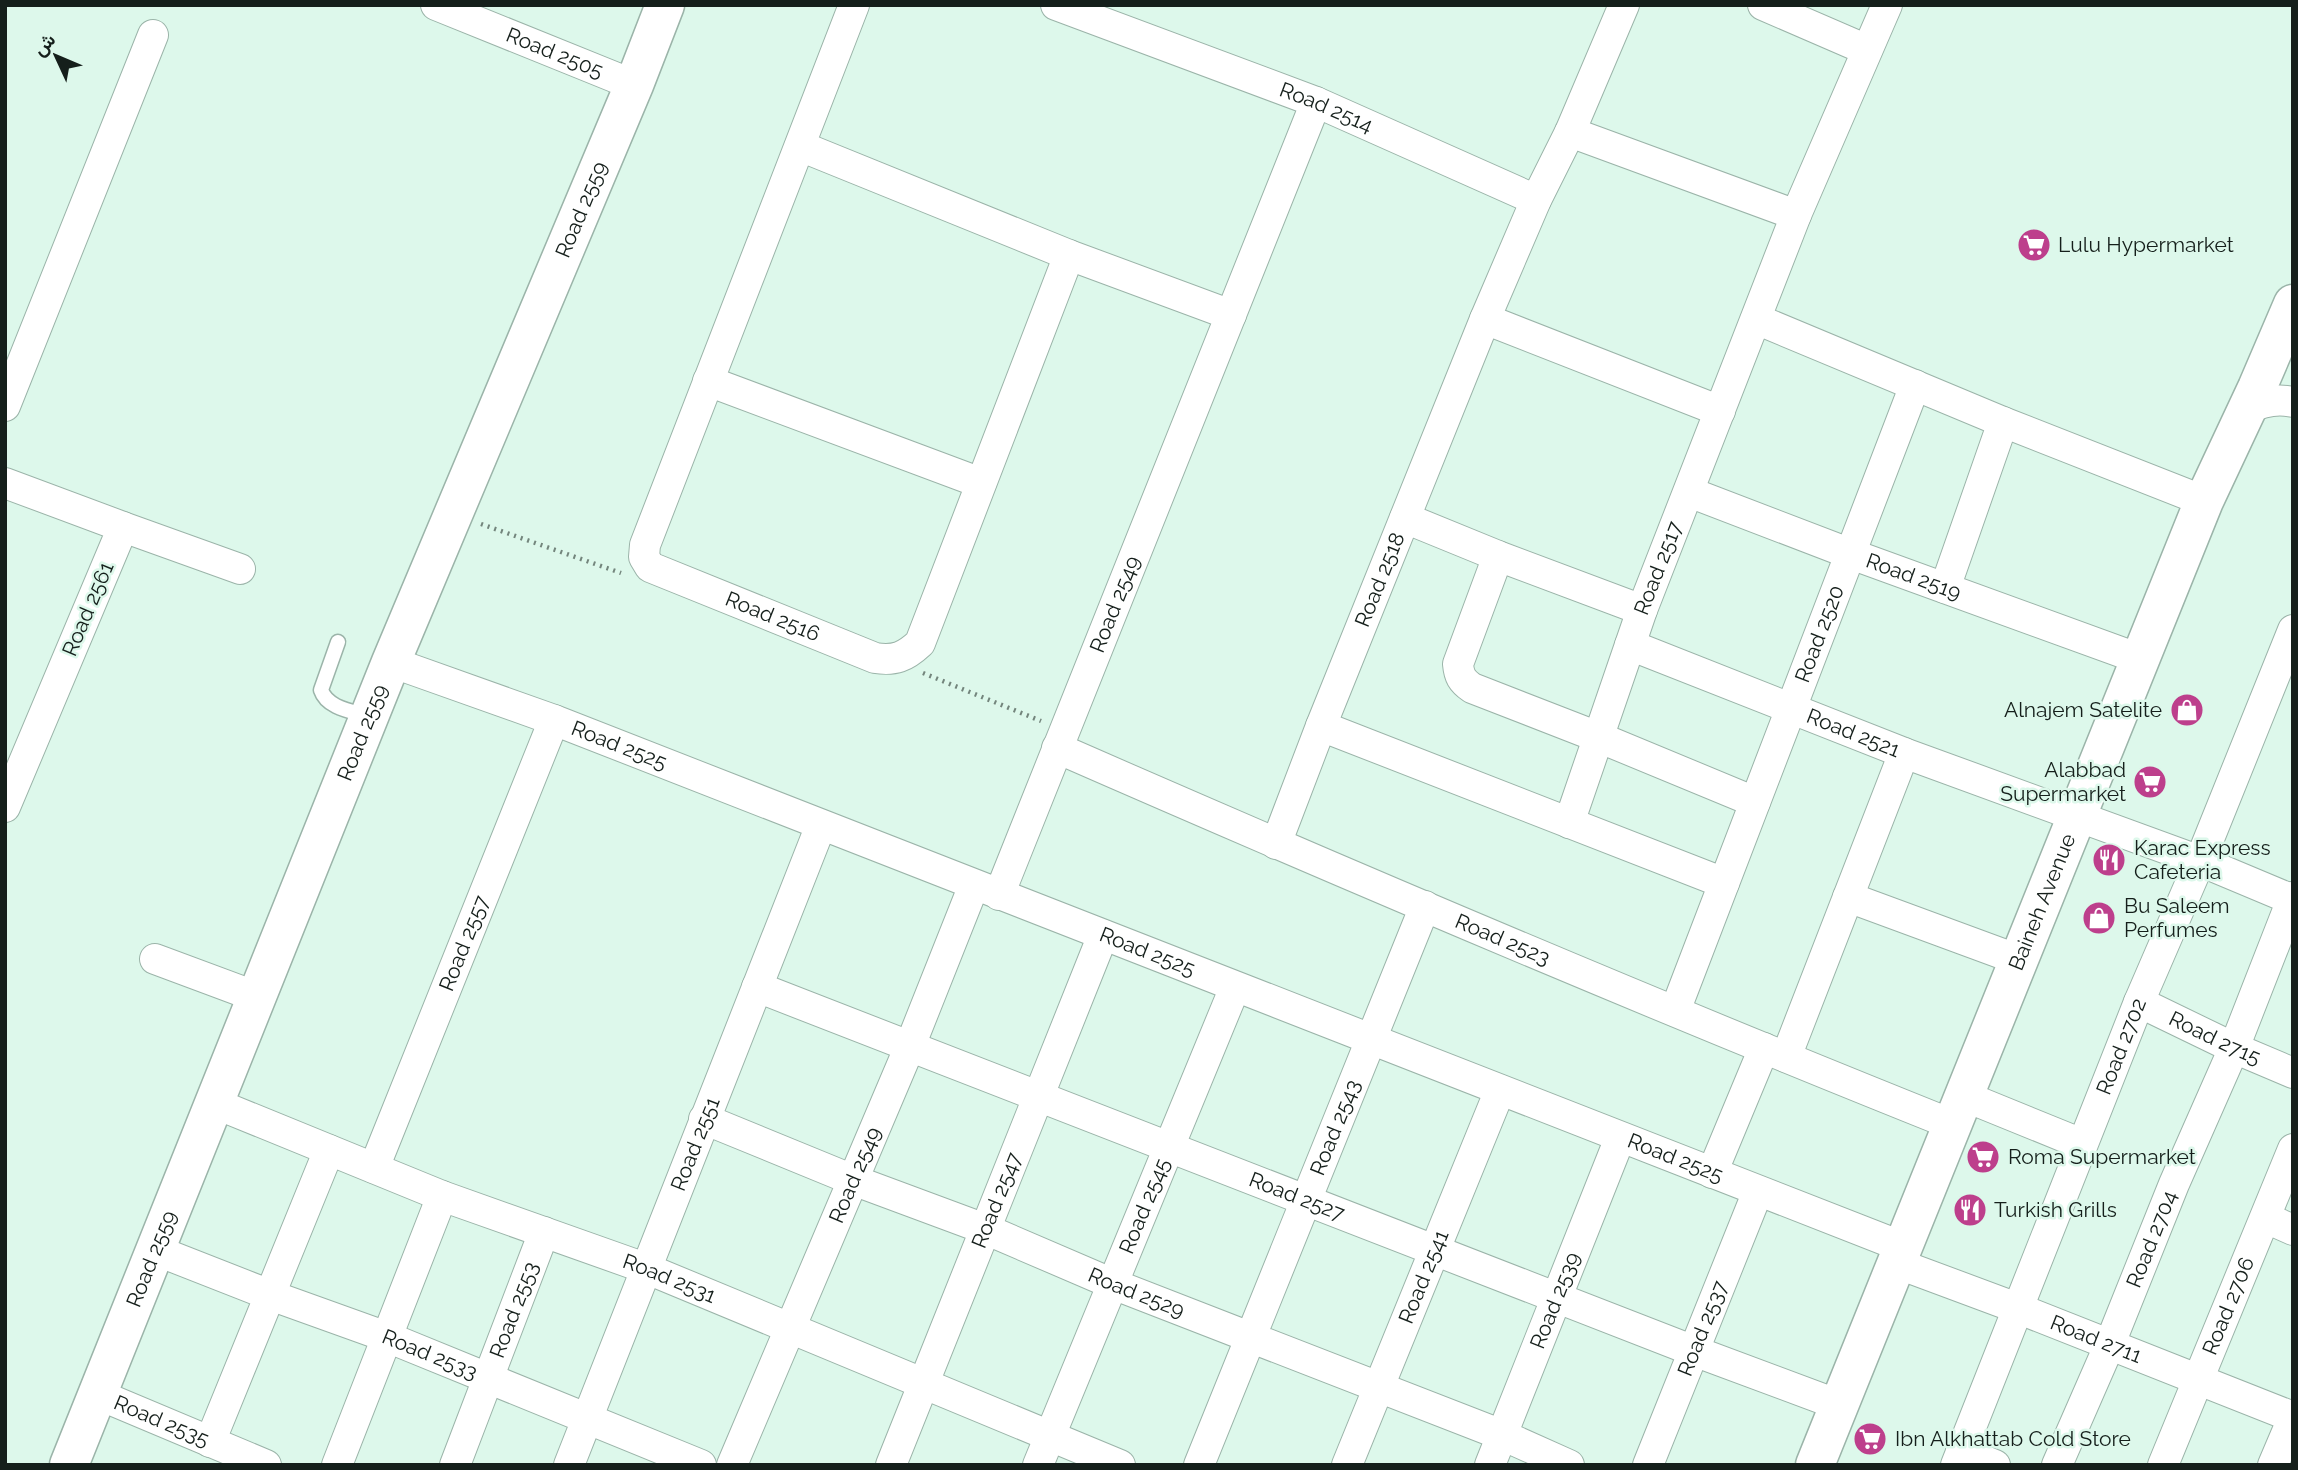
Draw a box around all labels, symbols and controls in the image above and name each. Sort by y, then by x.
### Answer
north arrow [21,21,91,91]
street label: Road 2505 [503,22,607,83]
text: ش [28,28,60,61]
street label: Road 2514 [1276,77,1377,138]
street label: Road 2559 [550,158,612,261]
supermarket icon: Lulu Hypermarket [2015,226,2053,264]
place label: Lulu Hypermarket [2058,232,2234,257]
street label: Road 2517 [1628,517,1688,618]
street label: Road 2518 [1349,529,1410,630]
street label: Road 2519 [1863,548,1965,605]
street label: Road 2549 [1084,552,1145,656]
street label: Road 2561 [57,558,119,660]
street label: Road 2520 [1789,582,1849,686]
street label: Road 2516 [722,586,824,646]
street label: Road 2559 [332,681,393,784]
shop icon: Alnajem Satelite [2168,691,2206,729]
place label: Alnajem Satelite [2004,697,2162,722]
street label: Road 2521 [1803,703,1904,762]
street label: Road 2525 [568,715,671,775]
place label: Alabbad Supermarket [2000,757,2126,806]
supermarket icon: Alabbad Supermarket [2131,763,2169,801]
street label: Baineh Avenue [2003,830,2080,974]
place label: Karac Express Cafeteria [2134,835,2271,884]
restaurant icon: Karac Express Cafeteria [2090,841,2128,879]
street label: Road 2557 [433,891,494,995]
place label: Bu Saleem Perfumes [2124,893,2230,942]
shop icon: Bu Saleem Perfumes [2080,899,2118,937]
street label: Road 2523 [1452,908,1554,970]
street label: Road 2525 [1096,921,1199,981]
street label: Road 2702 [2091,994,2151,1098]
street label: Road 2715 [2165,1005,2265,1070]
street label: Road 2543 [1304,1076,1365,1179]
street label: Road 2551 [665,1093,725,1194]
street label: Road 2549 [823,1123,886,1227]
street label: Road 2525 [1624,1128,1727,1188]
supermarket icon: Roma Supermarket [1964,1138,2002,1176]
place label: Roma Supermarket [2008,1144,2196,1169]
street label: Road 2547 [966,1148,1027,1252]
street label: Road 2545 [1113,1154,1175,1257]
street label: Road 2527 [1246,1166,1349,1226]
street label: Road 2704 [2121,1187,2182,1291]
restaurant icon: Turkish Grills [1951,1191,1989,1229]
place label: Turkish Grills [1994,1197,2117,1222]
street label: Road 2559 [121,1207,182,1311]
street label: Road 2541 [1393,1226,1453,1327]
street label: Road 2531 [619,1248,720,1308]
street label: Road 2539 [1525,1248,1585,1352]
street label: Road 2706 [2197,1253,2259,1358]
street label: Road 2553 [484,1258,543,1361]
street label: Road 2529 [1085,1262,1188,1323]
street label: Road 2537 [1672,1276,1733,1380]
street label: Road 2711 [2047,1309,2145,1368]
street label: Road 2533 [379,1323,481,1385]
street label: Road 2535 [110,1390,213,1452]
supermarket icon: Ibn Alkhattab Cold Store [1851,1420,1889,1458]
place label: Ibn Alkhattab Cold Store [1895,1426,2131,1451]

